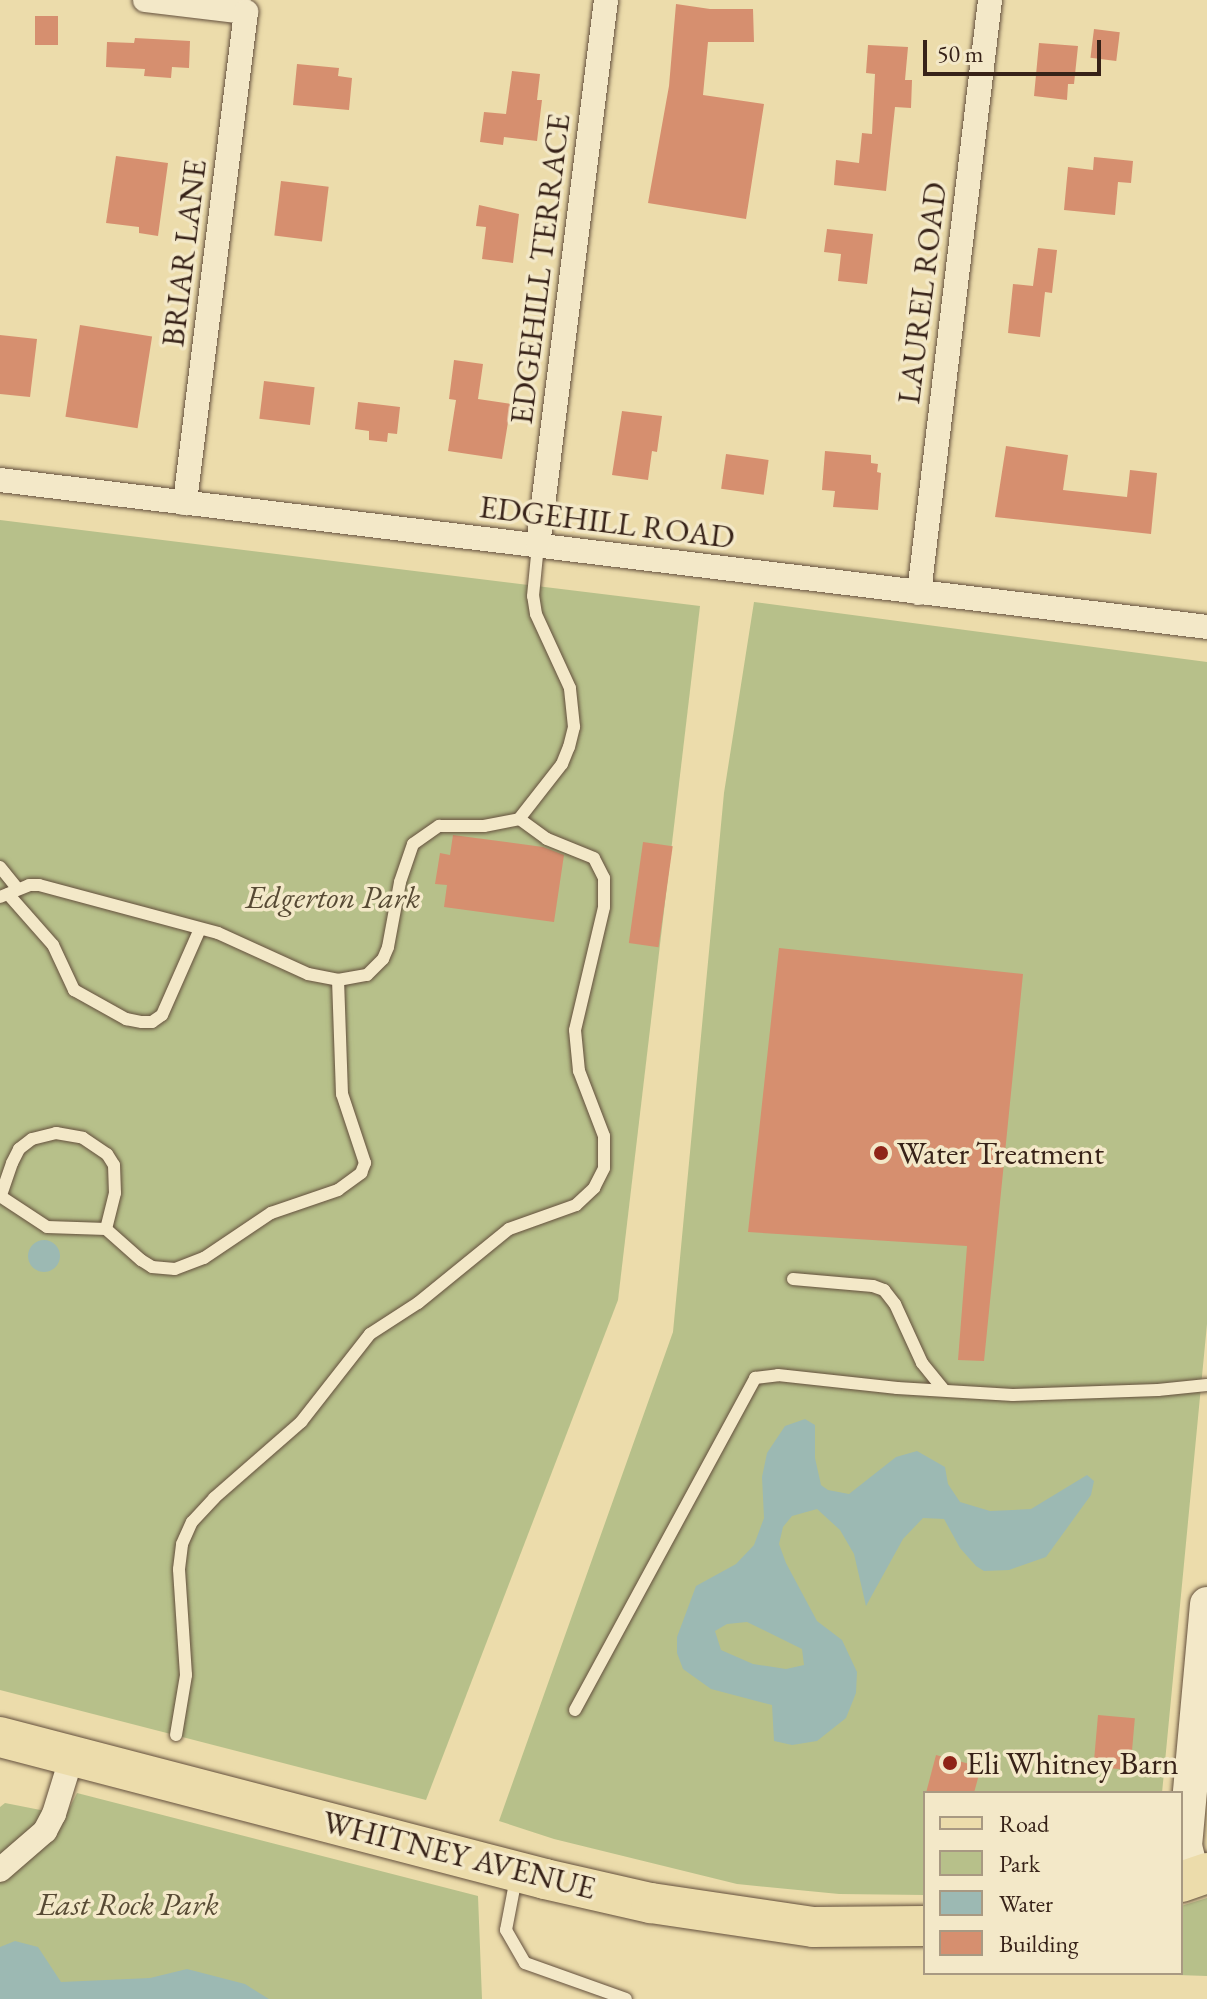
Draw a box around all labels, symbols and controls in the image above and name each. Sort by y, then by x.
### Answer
scale bar [927,24,1105,74]
text: 50 m [937,38,984,69]
street label: EDGEHILL TERRACE [502,112,578,426]
street label: BRIAR LANE [153,157,215,349]
street label: LAUREL ROAD [889,180,955,406]
street label: EDGEHILL ROAD [477,487,737,557]
park label: Edgerton Park [246,878,420,916]
place label: Water Treatment [897,1134,1104,1172]
marker: Water Treatment [872,1144,890,1162]
place label: Eli Whitney Barn [966,1744,1179,1782]
marker: Eli Whitney Barn [941,1754,959,1772]
legend [923,1791,1183,1975]
street label: WHITNEY AVENUE [318,1802,600,1908]
text: Road [999,1808,1049,1839]
text: Park [999,1848,1040,1879]
park label: East Rock Park [37,1885,219,1923]
text: Water [999,1888,1053,1919]
text: Building [999,1928,1079,1959]

